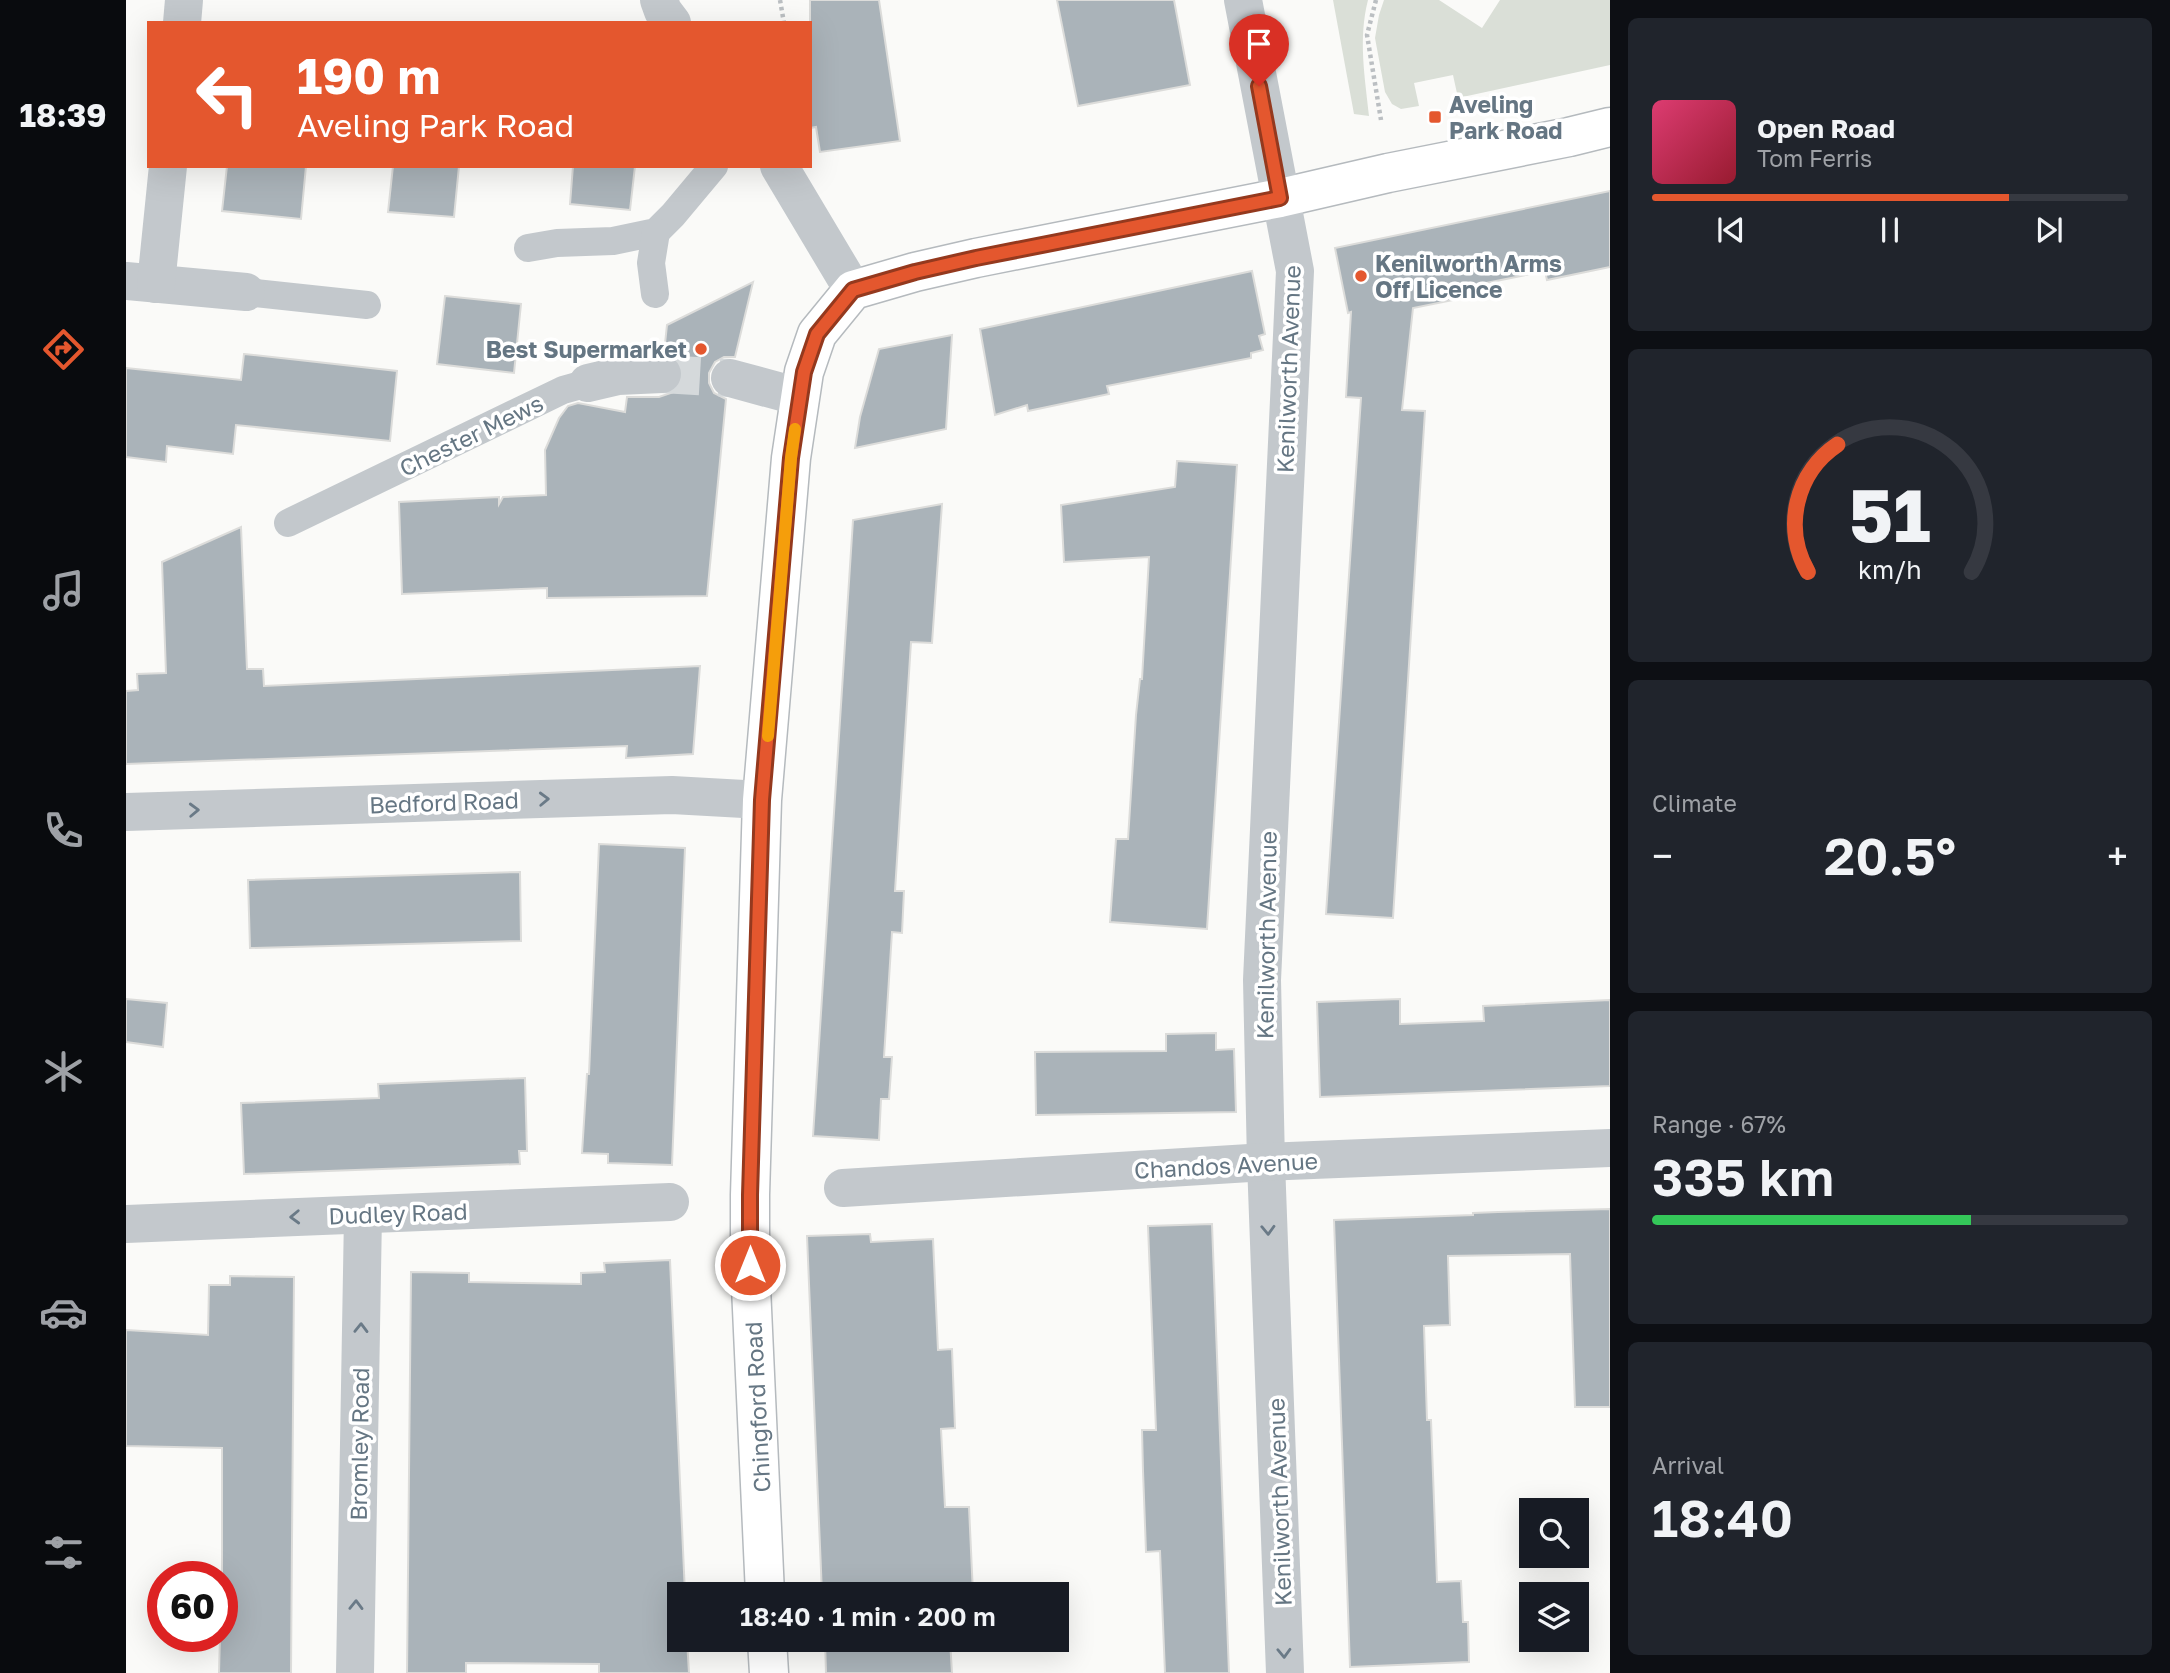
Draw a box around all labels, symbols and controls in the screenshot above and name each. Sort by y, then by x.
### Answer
pin [1229,14,1289,86]
icon: arrive [1240,25,1278,63]
text: 190 m [297,46,440,105]
icon: left [182,49,273,140]
place label: Aveling Park Road [1449,90,1562,144]
text: 18:39 [19,96,107,134]
text: Aveling Park Road [297,106,574,144]
marker: Aveling Park Road [1427,109,1443,125]
text: Open Road [1757,113,1895,144]
text: Tom Ferris [1757,144,1872,172]
icon: previous [1712,211,1750,249]
icon: pause [1871,211,1909,249]
icon: next [2030,211,2068,249]
place label: Kenilworth Arms Off Licence [1375,249,1562,303]
street label: Kenilworth Avenue [1270,265,1306,473]
marker: Kenilworth Arms Off Licence [1353,268,1369,284]
icon: directions [39,325,88,374]
place label: Best Supermarket [486,335,687,363]
marker: Best Supermarket [693,341,709,357]
street label: Chester Mews [395,388,547,482]
text: 51 [1849,471,1931,558]
text: km/h [1858,553,1922,584]
icon: music [39,566,88,615]
street label: Bedford Road [369,785,519,819]
text: Climate [1652,789,1737,817]
one-way arrow [539,791,550,807]
one-way arrow [189,802,200,818]
icon: phone [39,806,88,855]
text: 20.5° [1824,824,1956,886]
street label: Kenilworth Avenue [1250,831,1282,1039]
text: − [1652,833,1673,878]
text: + [2107,833,2128,878]
icon: climate [39,1047,88,1096]
text: Range · 67% [1652,1110,1786,1138]
text: 335 km [1652,1145,1834,1207]
street label: Chandos Avenue [1133,1146,1319,1184]
street label: Dudley Road [328,1197,468,1229]
one-way arrow [289,1210,300,1225]
one-way arrow [1261,1225,1276,1236]
position arrow [713,1228,787,1302]
icon: car [39,1288,88,1337]
street label: Chingford Road [739,1321,775,1493]
one-way arrow [353,1323,369,1333]
street label: Bromley Road [344,1367,374,1521]
street label: Kenilworth Avenue [1261,1398,1297,1606]
text: Arrival [1652,1451,1724,1479]
text: 18:40 [1652,1486,1793,1548]
map controls [1519,1498,1589,1652]
button: search [1519,1498,1589,1568]
icon: filters [39,1528,88,1577]
speed limit sign: 60 [147,1561,238,1652]
button: layers [1519,1582,1589,1652]
one-way arrow [348,1599,364,1610]
text: 18:40 · 1 min · 200 m [740,1601,996,1632]
one-way arrow [1277,1648,1292,1659]

